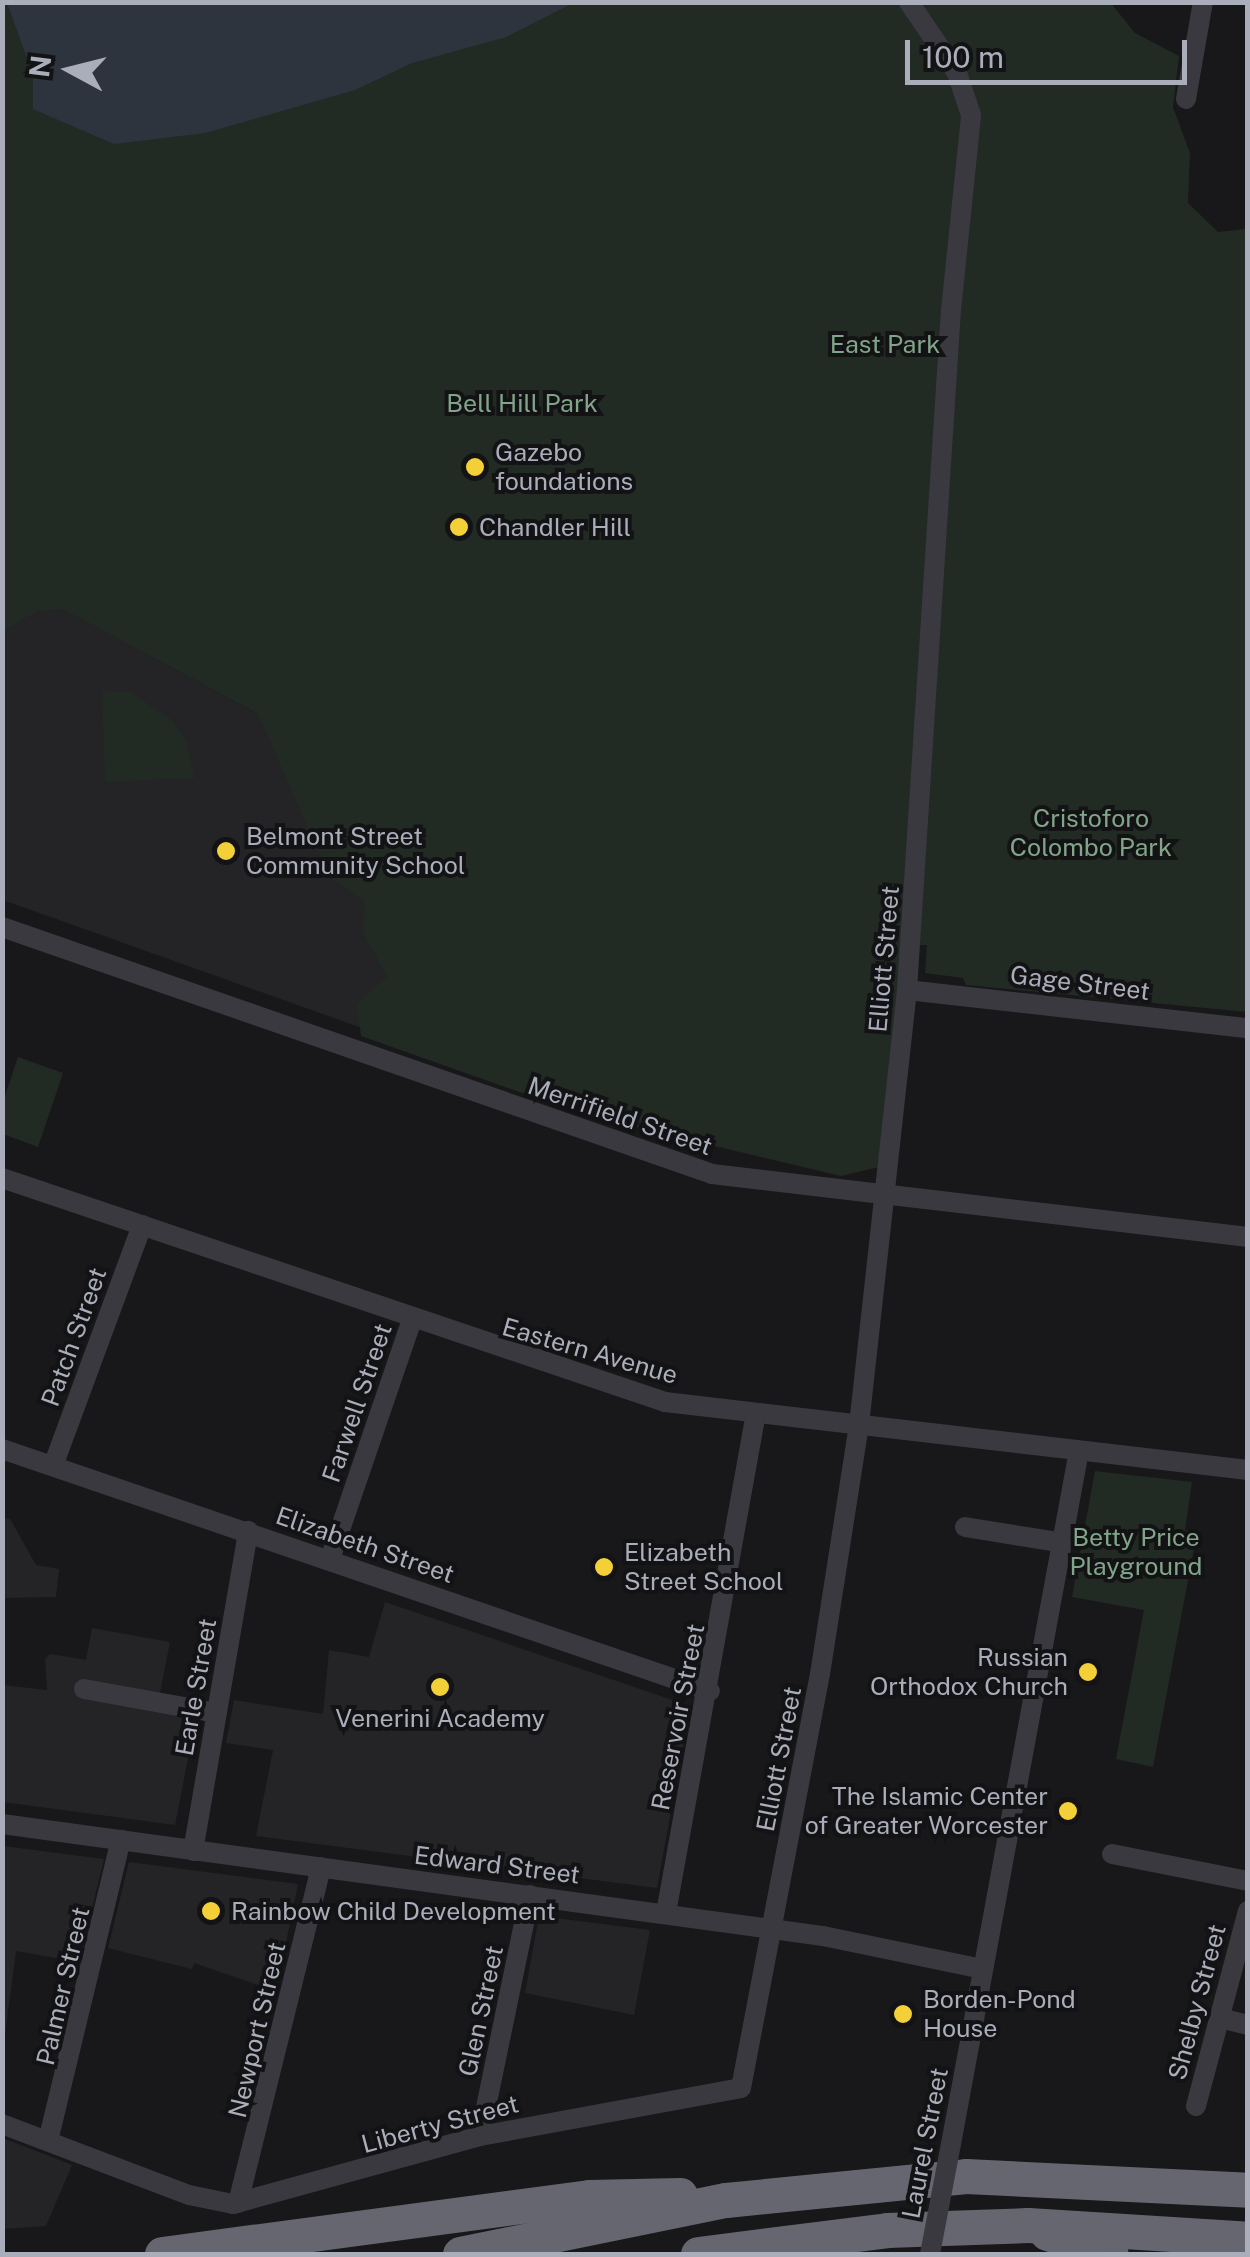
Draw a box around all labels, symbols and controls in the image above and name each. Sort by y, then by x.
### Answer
north arrow [20,20,120,120]
scale bar [910,20,1192,82]
text: 100 m [922,39,1004,75]
text: N [22,53,57,79]
park label: East Park [830,329,940,359]
park label: Bell Hill Park [446,388,598,418]
place label: Gazebo foundations [495,438,633,497]
marker: Gazebo foundations [464,456,486,478]
place label: Chandler Hill [479,512,631,542]
marker: Chandler Hill [448,516,470,538]
park label: Cristoforo Colombo Park [1010,804,1172,863]
place label: Belmont Street Community School [246,822,465,881]
marker: Belmont Street Community School [215,840,237,862]
street label: Elliott Street [863,885,905,1033]
street label: Gage Street [1008,960,1152,1006]
street label: Merrifield Street [524,1070,716,1162]
street label: Patch Street [35,1264,113,1410]
street label: Eastern Avenue [499,1312,681,1390]
street label: Farwell Street [316,1320,398,1486]
street label: Elizabeth Street [272,1500,458,1590]
park label: Betty Price Playground [1070,1523,1202,1582]
place label: Elizabeth Street School [624,1538,784,1597]
marker: Elizabeth Street School [593,1556,615,1578]
street label: Earle Street [169,1616,223,1758]
street label: Reservoir Street [645,1621,711,1813]
place label: Russian Orthodox Church [870,1643,1068,1702]
marker: Russian Orthodox Church [1077,1661,1099,1683]
marker: Venerini Academy [429,1676,451,1698]
street label: Elliott Street [750,1684,808,1834]
place label: Venerini Academy [335,1703,545,1733]
place label: The Islamic Center of Greater Worcester [804,1782,1048,1841]
marker: The Islamic Center of Greater Worcester [1057,1800,1079,1822]
street label: Edward Street [412,1840,582,1890]
place label: Rainbow Child Development [231,1896,556,1926]
marker: Rainbow Child Development [200,1900,222,1922]
street label: Palmer Street [30,1904,96,2068]
street label: Shelby Street [1162,1921,1232,2083]
street label: Newport Street [222,1939,292,2121]
street label: Glen Street [453,1943,509,2079]
place label: Borden-Pond House [923,1985,1076,2044]
marker: Borden-Pond House [892,2003,914,2025]
street label: Laurel Street [896,2065,954,2221]
street label: Liberty Street [358,2089,522,2159]

